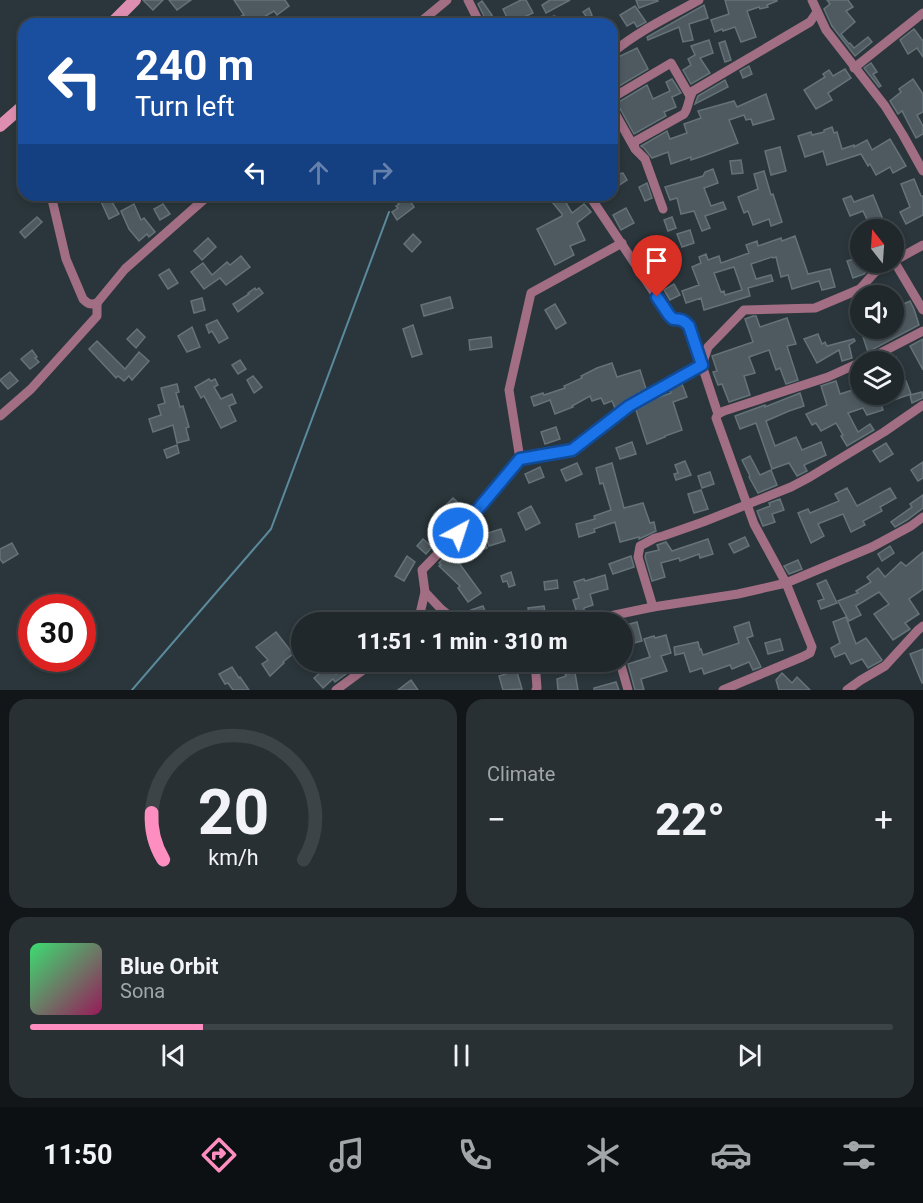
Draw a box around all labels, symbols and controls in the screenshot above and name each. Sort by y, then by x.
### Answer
text: 240 m [135,41,254,90]
icon: left [36,42,114,120]
text: Turn left [135,91,235,123]
icon: left [239,156,272,189]
icon: ahead [302,156,335,189]
icon: right [365,156,398,189]
north arrow [850,219,904,273]
map controls [850,219,904,405]
pin [631,235,682,297]
icon: arrive [640,244,673,277]
button: sound [850,285,904,339]
button: layers [850,351,904,405]
position arrow [426,501,490,565]
speed limit sign: 30 [18,594,96,672]
text: 11:51 · 1 min · 310 m [357,629,567,654]
text: Climate [487,762,555,786]
text: 20 [197,776,269,849]
text: 22° [655,793,725,846]
text: − [487,800,506,839]
text: + [874,800,893,839]
text: km/h [208,846,258,871]
text: Blue Orbit [120,954,218,979]
text: Sona [120,979,165,1003]
icon: previous [157,1039,190,1072]
icon: pause [445,1039,478,1072]
icon: next [733,1039,766,1072]
icon: directions [198,1134,240,1176]
icon: music [326,1134,368,1176]
icon: phone [454,1134,496,1176]
icon: climate [582,1134,624,1176]
icon: car [710,1134,752,1176]
icon: filters [838,1134,880,1176]
text: 11:50 [43,1139,113,1171]

